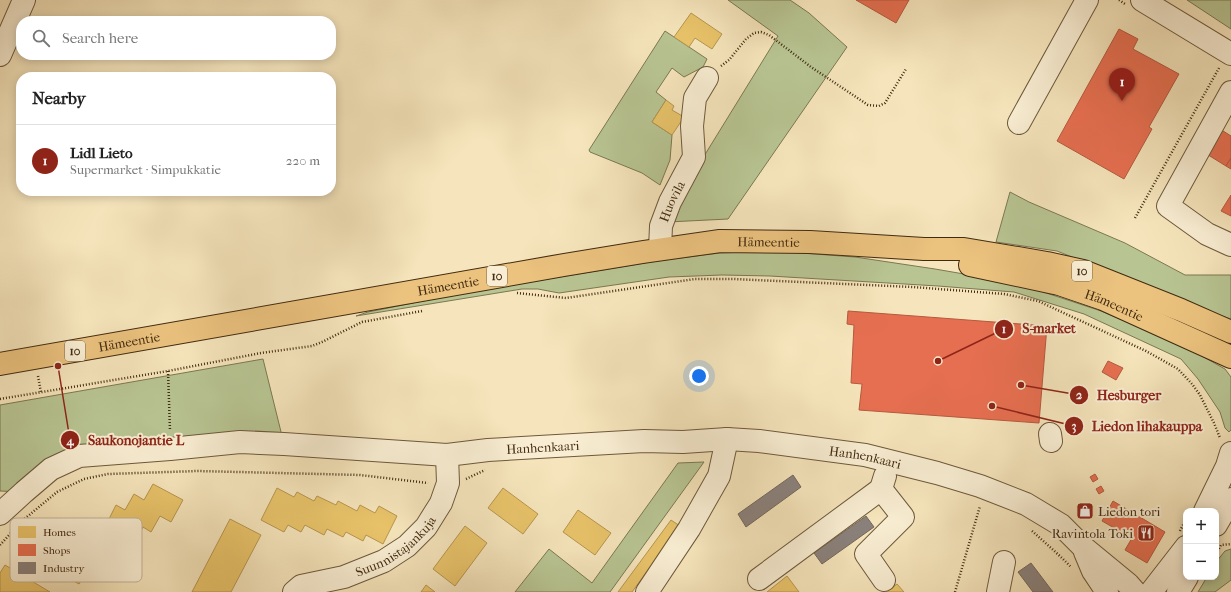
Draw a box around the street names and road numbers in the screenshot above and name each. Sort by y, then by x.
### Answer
street label: Huovila [656,177,688,224]
street label: Hämeentie [737,234,800,250]
road number: 10 [1072,261,1092,281]
road number: 10 [487,266,507,286]
street label: Hämeentie [416,273,481,299]
street label: Hämeentie [1083,286,1146,325]
street label: Hämeentie [97,329,162,355]
road number: 10 [65,341,85,361]
street label: Hanhenkaari [506,438,580,457]
street label: Hanhenkaari [828,443,903,472]
street label: Suunnistajankuja [353,513,439,580]

